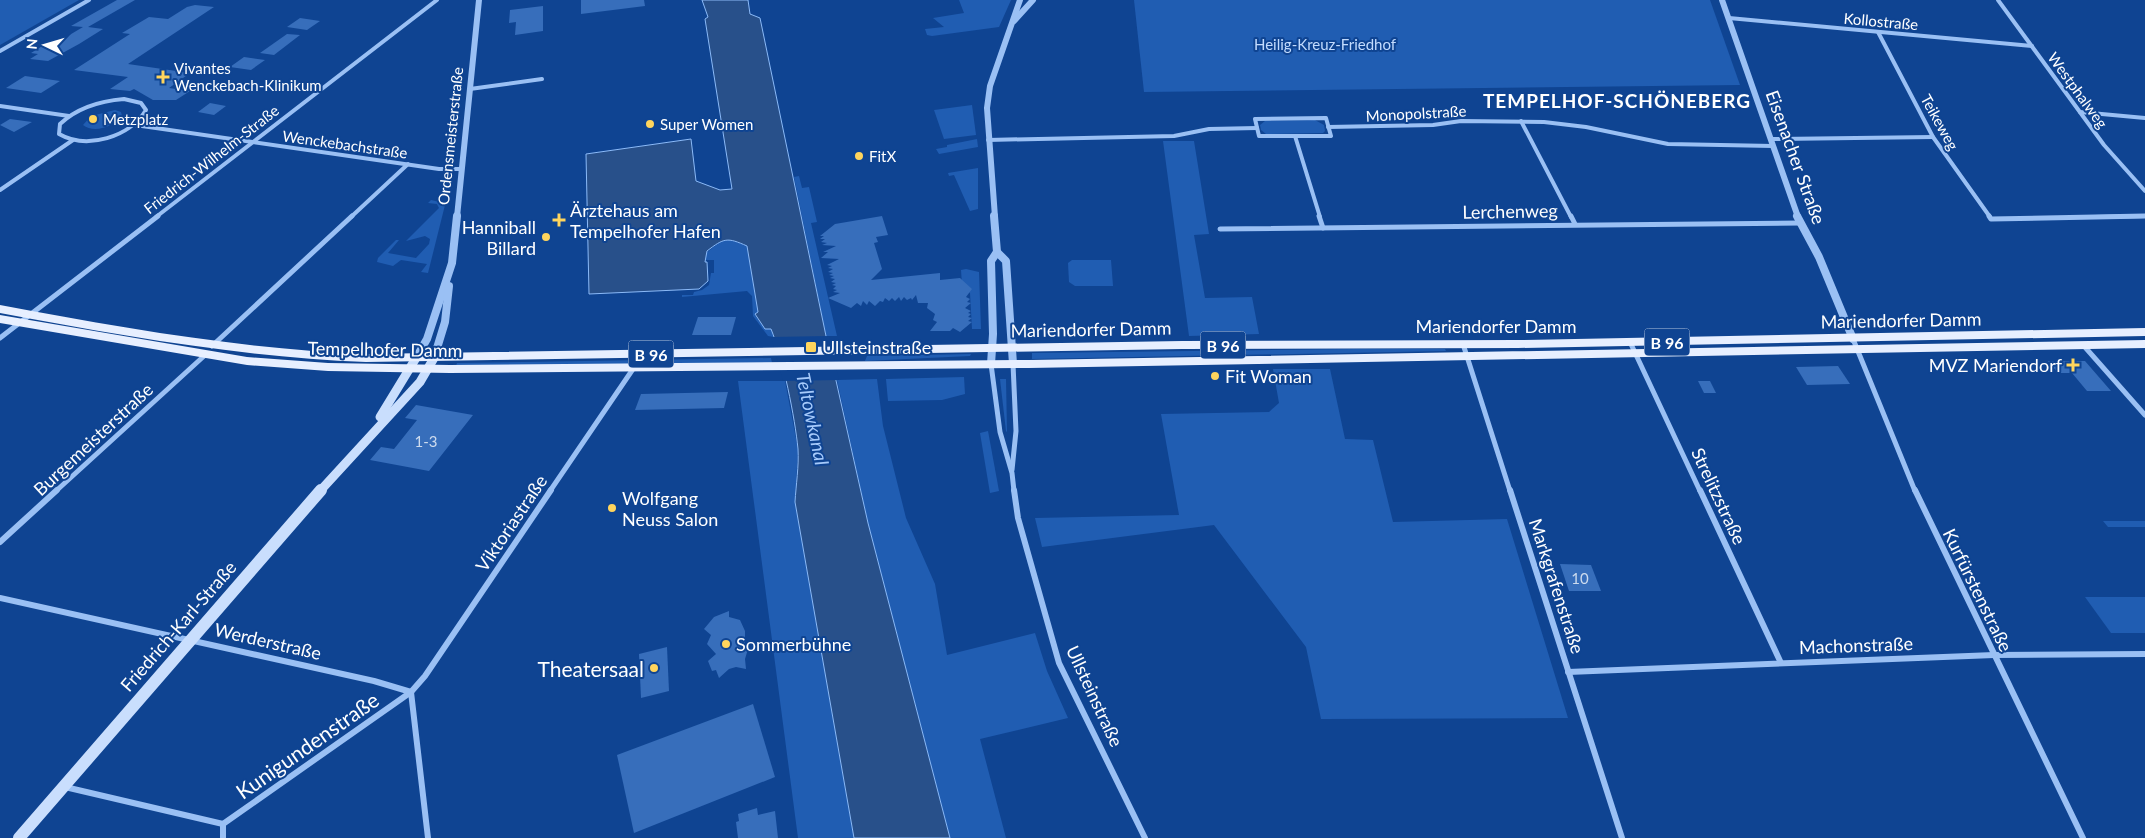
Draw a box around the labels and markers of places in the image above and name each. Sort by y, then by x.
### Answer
place label: Vivantes Wenckebach-Klinikum [174,59,322,94]
marker: Vivantes Wenckebach-Klinikum [156,70,170,84]
place label: Metzplatz [103,110,168,128]
marker: Metzplatz [87,113,99,125]
place label: Super Women [660,115,753,133]
marker: Super Women [644,118,656,130]
place label: FitX [869,147,896,165]
marker: FitX [853,150,865,162]
place label: Ärztehaus am Tempelhofer Hafen [570,199,721,242]
marker: Ärztehaus am Tempelhofer Hafen [552,213,566,227]
place label: Hanniball Billard [462,216,536,259]
marker: Hanniball Billard [540,231,552,243]
place label: Ullsteinstraße [822,336,931,358]
marker: Ullsteinstraße [804,340,818,354]
place label: MVZ Mariendorf [1929,354,2063,376]
marker: MVZ Mariendorf [2066,358,2080,372]
place label: Fit Woman [1225,365,1312,387]
marker: Fit Woman [1209,370,1221,382]
place label: Wolfgang Neuss Salon [622,487,718,530]
marker: Wolfgang Neuss Salon [606,502,618,514]
place label: Sommerbühne [736,633,851,655]
marker: Sommerbühne [720,638,732,650]
place label: Theatersaal [538,656,644,681]
marker: Theatersaal [648,662,660,674]

